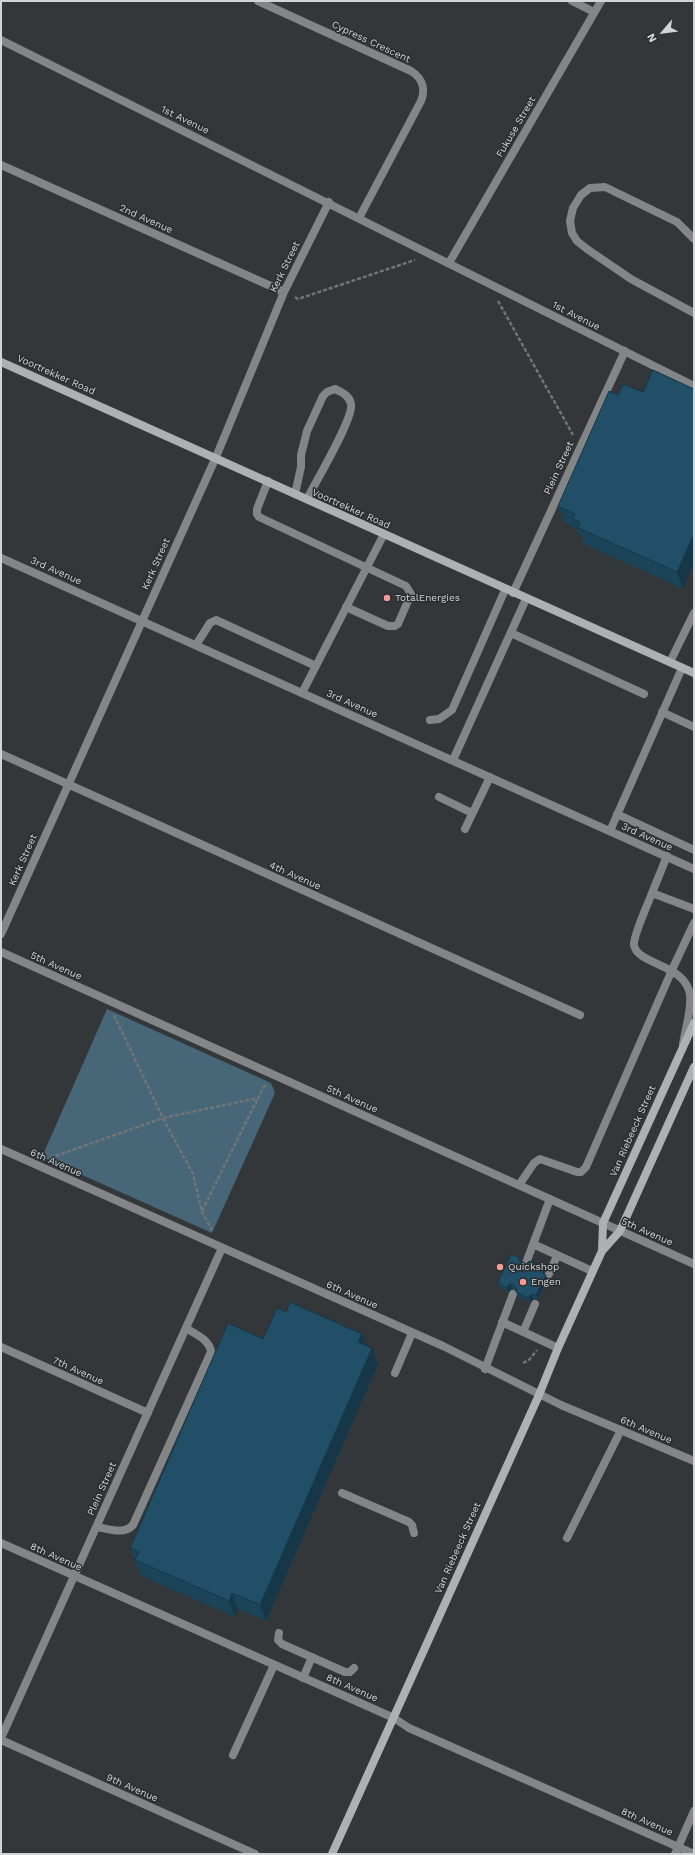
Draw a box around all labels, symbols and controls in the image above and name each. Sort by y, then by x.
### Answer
north arrow [643,12,683,52]
street label: Cypress Crescent [330,19,412,65]
text: N [644,31,660,45]
street label: Fukuse Street [494,94,538,160]
street label: 1st Avenue [159,103,211,137]
street label: 2nd Avenue [117,202,175,236]
street label: Kerk Street [268,240,302,294]
street label: 1st Avenue [550,299,602,333]
street label: Voortrekker Road [15,352,97,398]
street label: Plein Street [541,440,577,496]
street label: Voortrekker Road [310,486,392,532]
street label: Kerk Street [139,536,173,592]
street label: 3rd Avenue [29,554,83,588]
place label: TotalEnergies [395,592,460,604]
marker: TotalEnergies [382,593,392,603]
street label: 3rd Avenue [325,687,379,721]
street label: 3rd Avenue [620,820,674,854]
street label: Kerk Street [6,832,40,888]
street label: 4th Avenue [267,859,323,893]
street label: 5th Avenue [28,949,84,983]
street label: 5th Avenue [324,1082,380,1116]
street label: Van Riebeeck Street [607,1083,659,1179]
street label: 6th Avenue [28,1146,84,1180]
street label: 5th Avenue [619,1215,675,1249]
place label: Quickshop [508,1261,559,1273]
marker: Quickshop [495,1262,505,1272]
place label: Engen [531,1276,561,1288]
marker: Engen [518,1277,528,1287]
street label: 6th Avenue [324,1278,380,1312]
street label: 7th Avenue [51,1354,105,1388]
street label: 6th Avenue [618,1414,674,1446]
street label: Plein Street [85,1460,119,1518]
street label: Van Riebeeck Street [432,1500,484,1596]
street label: 8th Avenue [28,1540,84,1574]
street label: 8th Avenue [324,1671,380,1705]
street label: 9th Avenue [104,1771,160,1805]
street label: 8th Avenue [619,1805,675,1839]

